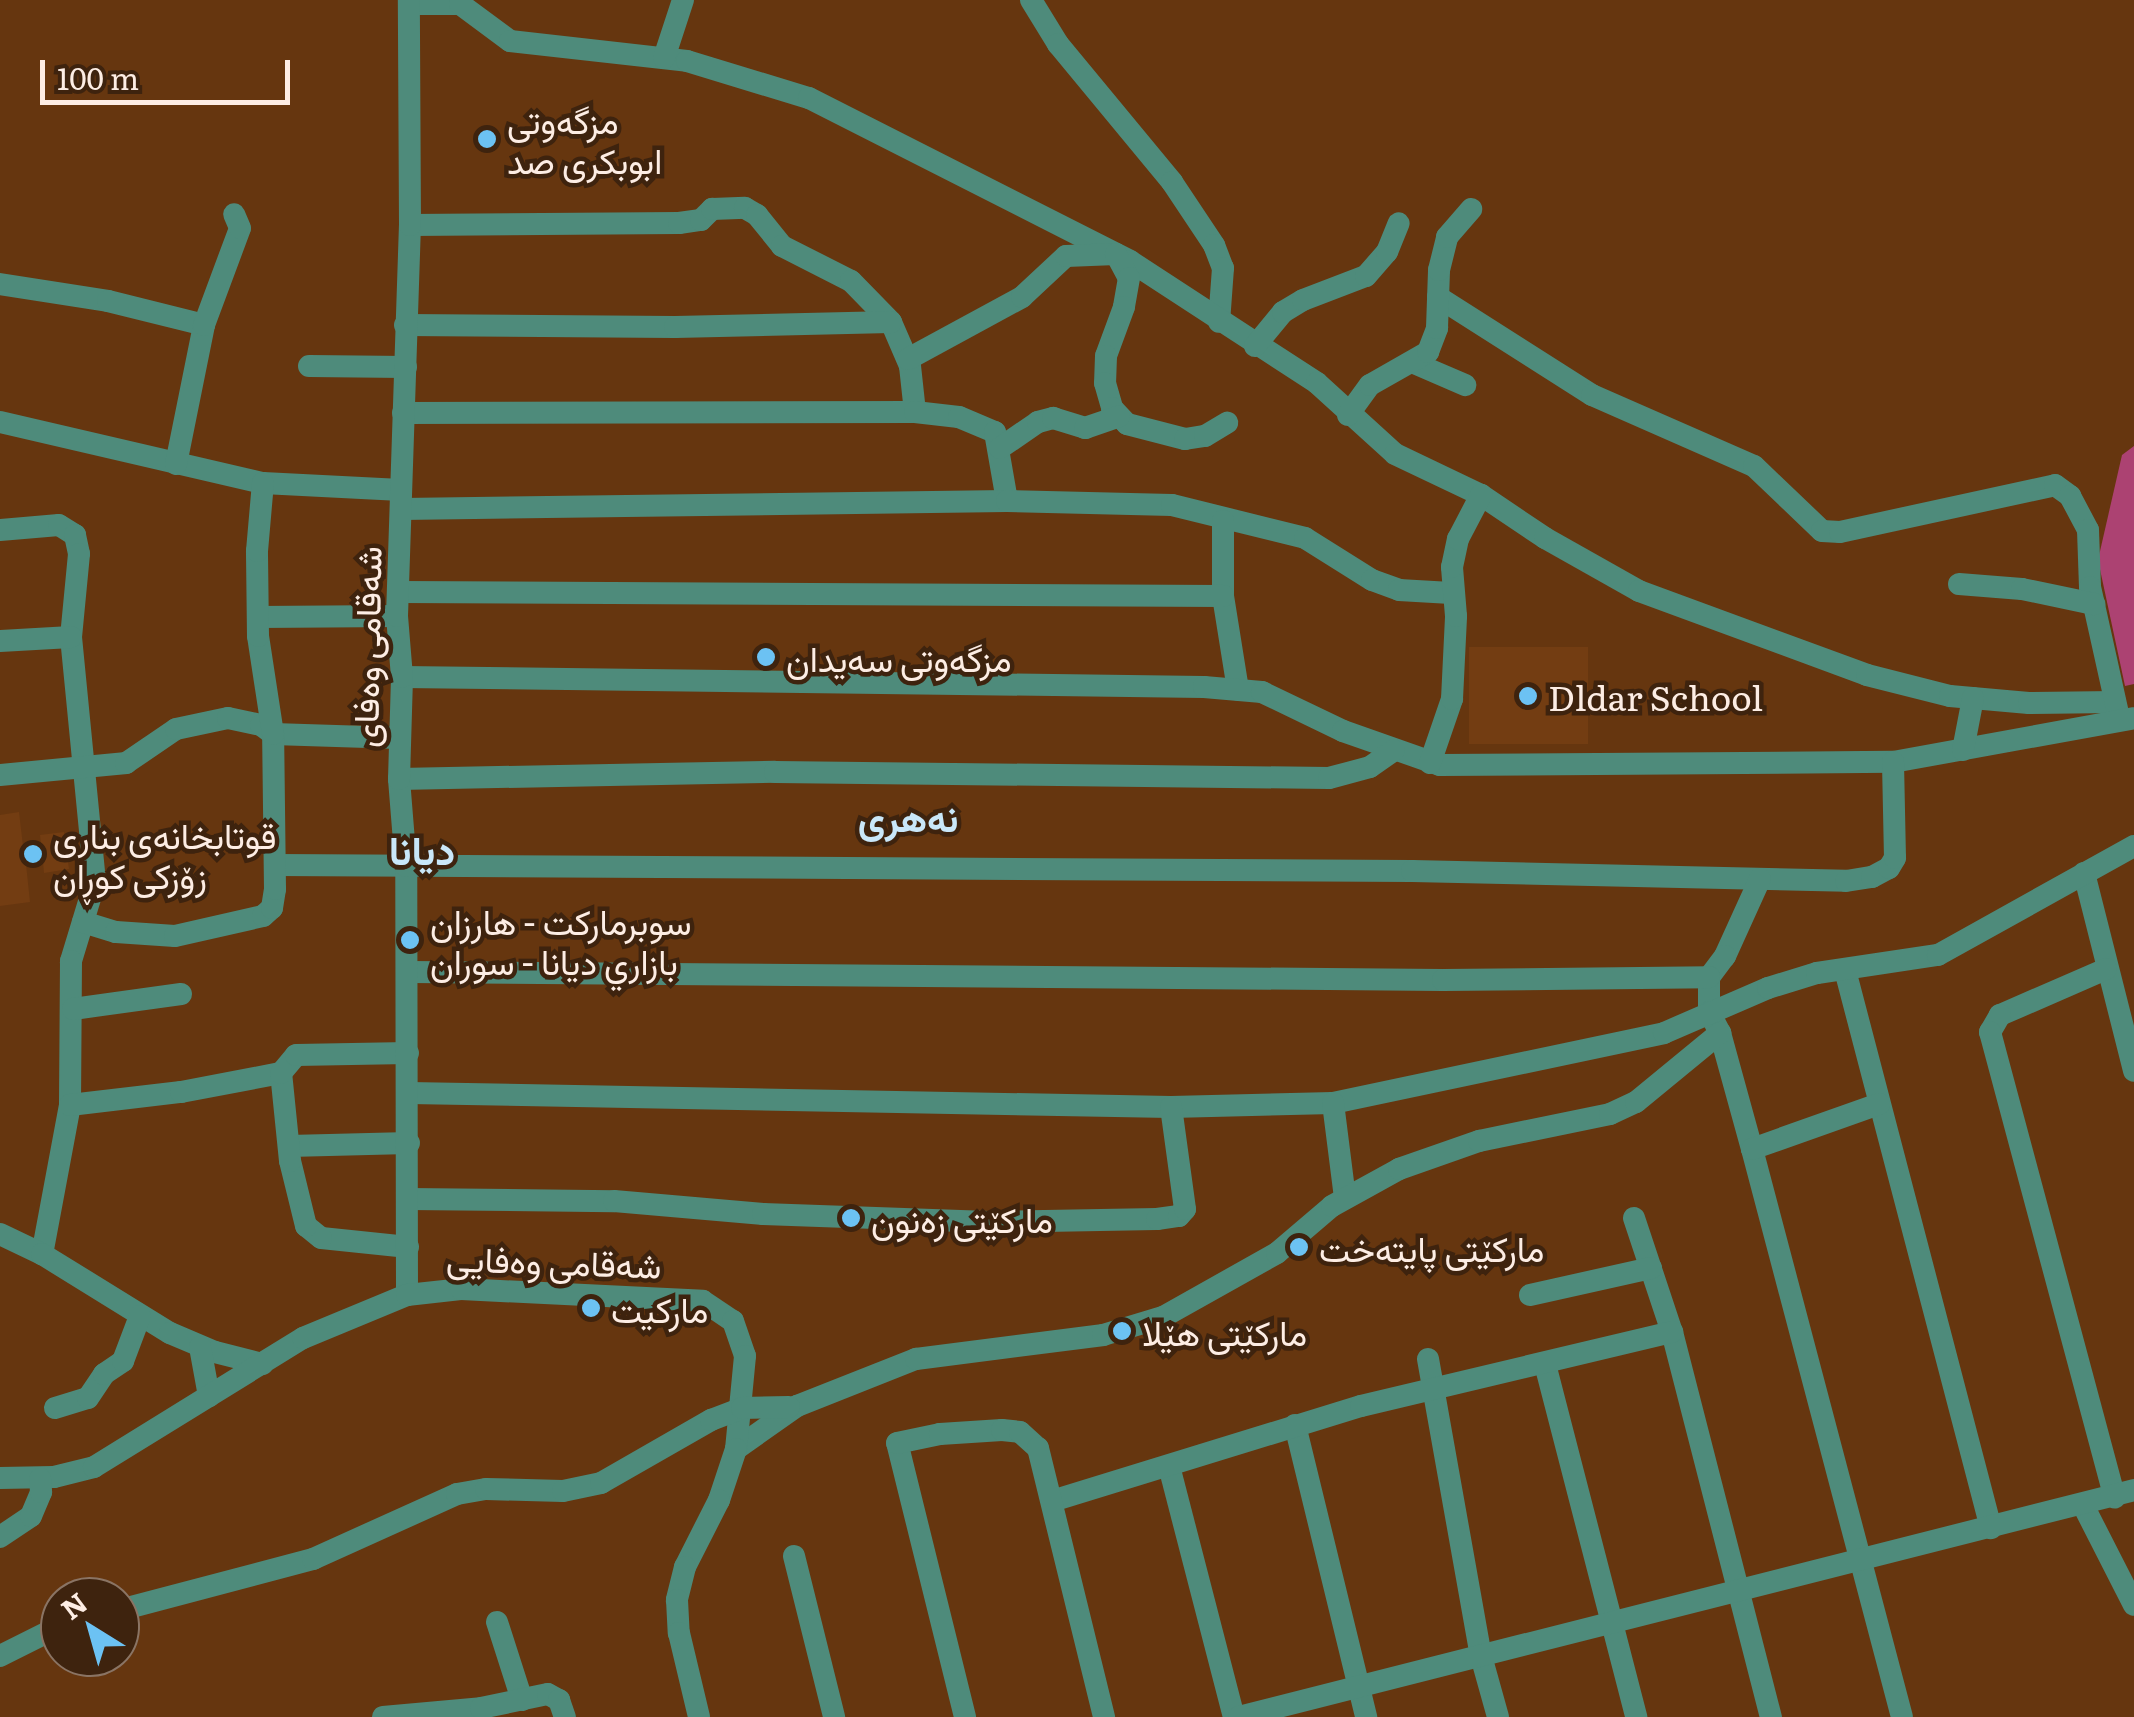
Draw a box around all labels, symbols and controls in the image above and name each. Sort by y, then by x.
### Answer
scale bar [45,40,295,102]
text: 100 m [57,55,139,99]
place label: مزگەوتی ابوبکری صد [507,98,662,180]
marker: مزگەوتی ابوبکری صد [476,128,498,150]
street label: شەقامی وەفای [342,546,388,748]
place label: مزگەوتی سەیدان [786,636,1012,678]
marker: مزگەوتی سەیدان [755,646,777,668]
place label: Dldar School [1548,675,1763,717]
marker: Dldar School [1517,685,1539,707]
district label: نەھری [858,793,958,839]
place label: قوتابخانەی بناری زۆزکی کوڕان [53,813,276,895]
district label: دیانا [389,824,455,872]
marker: قوتابخانەی بناری زۆزکی کوڕان [22,843,44,865]
place label: سوبرماركت - هارزان بازاري ديانا - سوران [430,899,692,981]
marker: سوبرماركت - هارزان بازاري ديانا - سوران [399,929,421,951]
place label: مارکێتی زەنون [871,1197,1053,1239]
marker: مارکێتی زەنون [840,1207,862,1229]
place label: مارکێتی پایتەخت [1319,1226,1545,1268]
street label: شەقامی وەفایی [446,1235,662,1285]
marker: مارکێتی پایتەخت [1288,1236,1310,1258]
place label: ماركيت [611,1287,708,1329]
marker: ماركيت [580,1297,602,1319]
place label: مارکێتی هێلا [1142,1310,1307,1352]
marker: مارکێتی هێلا [1111,1320,1133,1342]
north arrow [40,1577,140,1677]
text: N [51,1581,95,1628]

